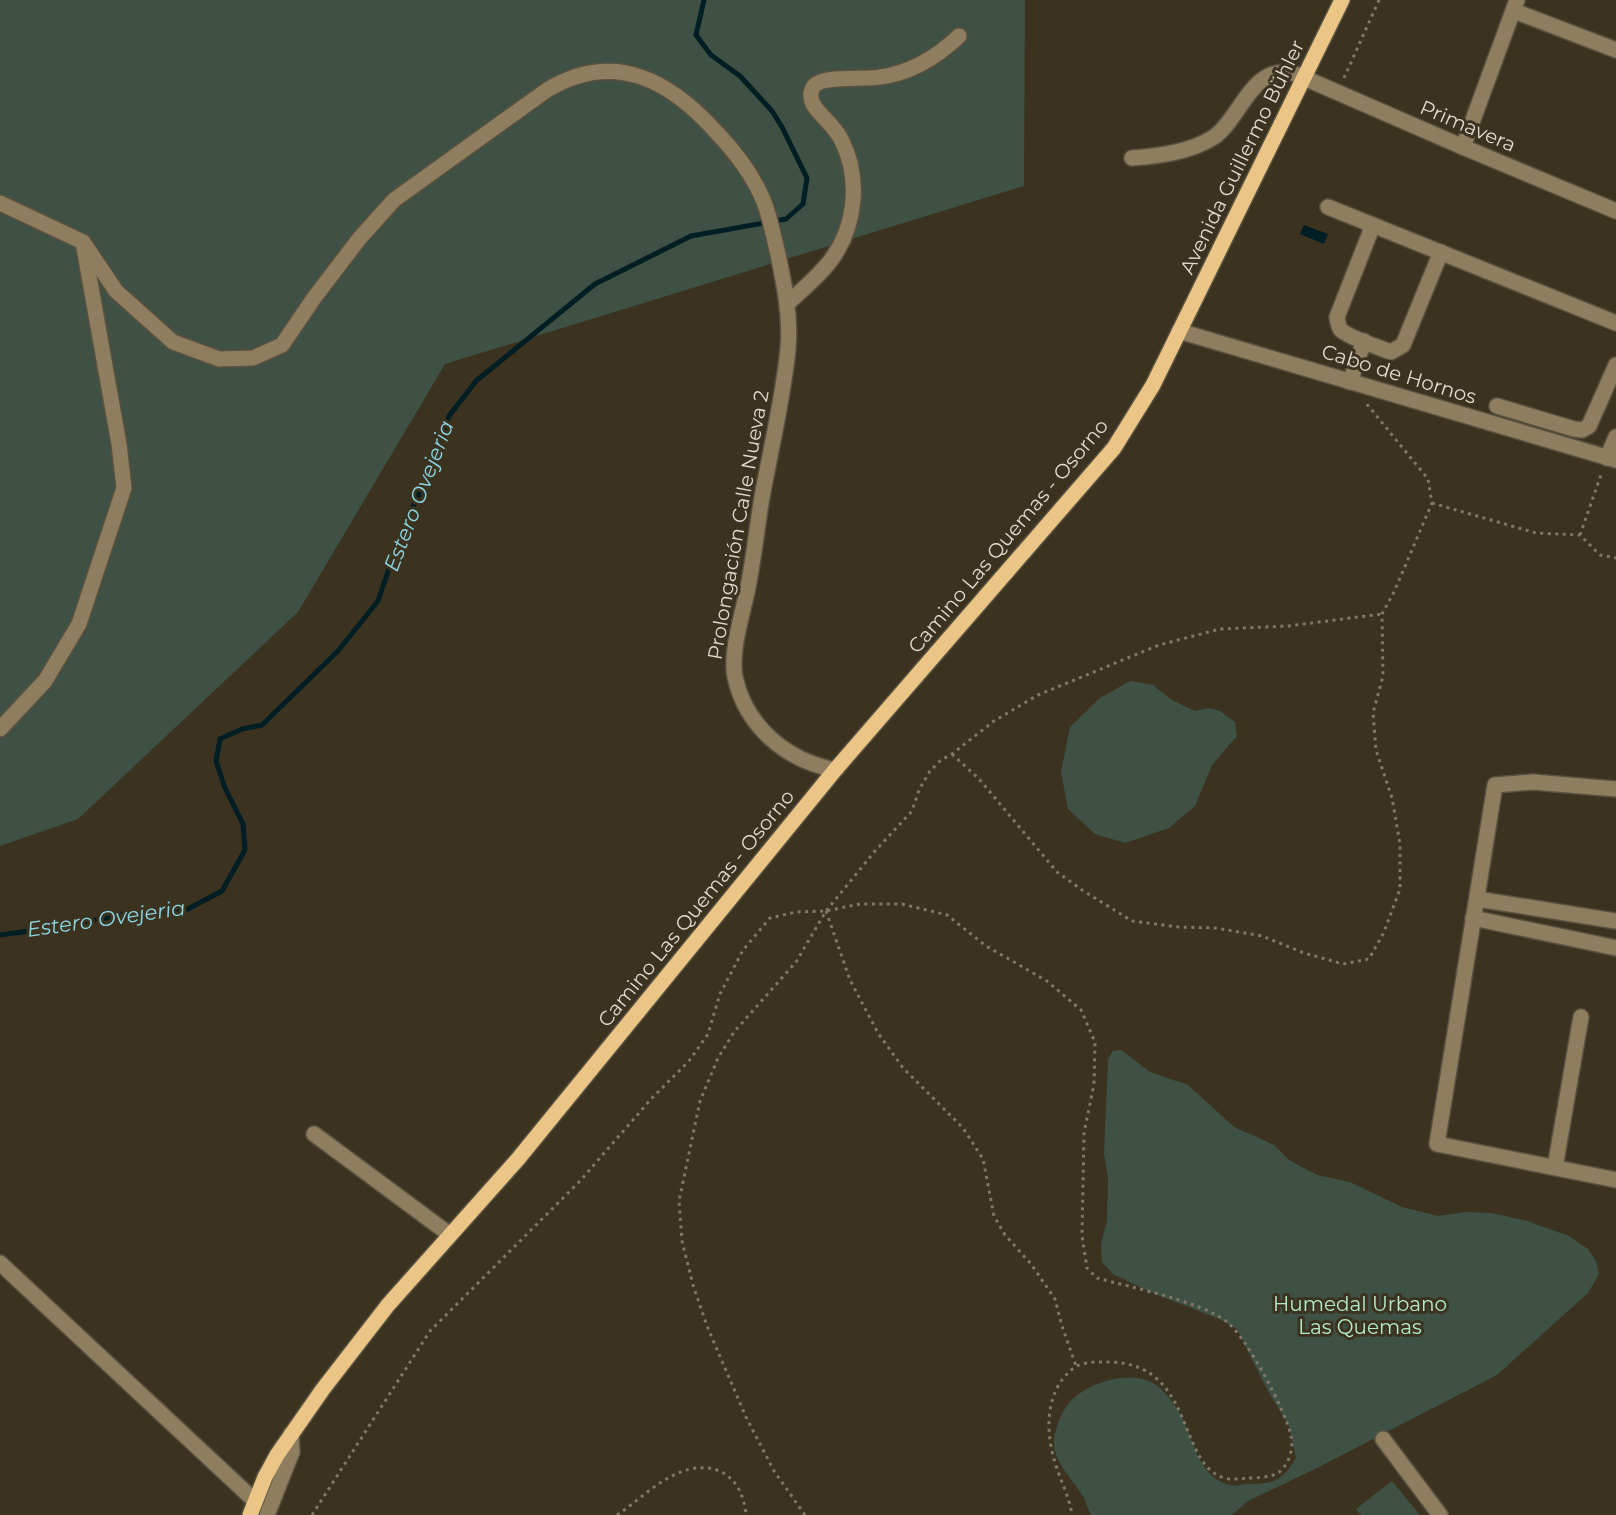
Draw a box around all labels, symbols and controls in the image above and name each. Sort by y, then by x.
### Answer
street label: Avenida Guillermo Bühler [1175,36,1309,278]
street label: Primavera [1417,95,1519,157]
street label: Cabo de Hornos [1319,339,1479,409]
street label: Prolongación Calle Nueva 2 [702,388,774,662]
street label: Camino Las Quemas - Osorno [903,414,1113,658]
water label: Estero Ovejeria [378,417,459,575]
street label: Camino Las Quemas - Osorno [593,784,799,1032]
water label: Estero Ovejeria [25,895,187,942]
park label: Humedal Urbano Las Quemas [1273,1292,1447,1339]

